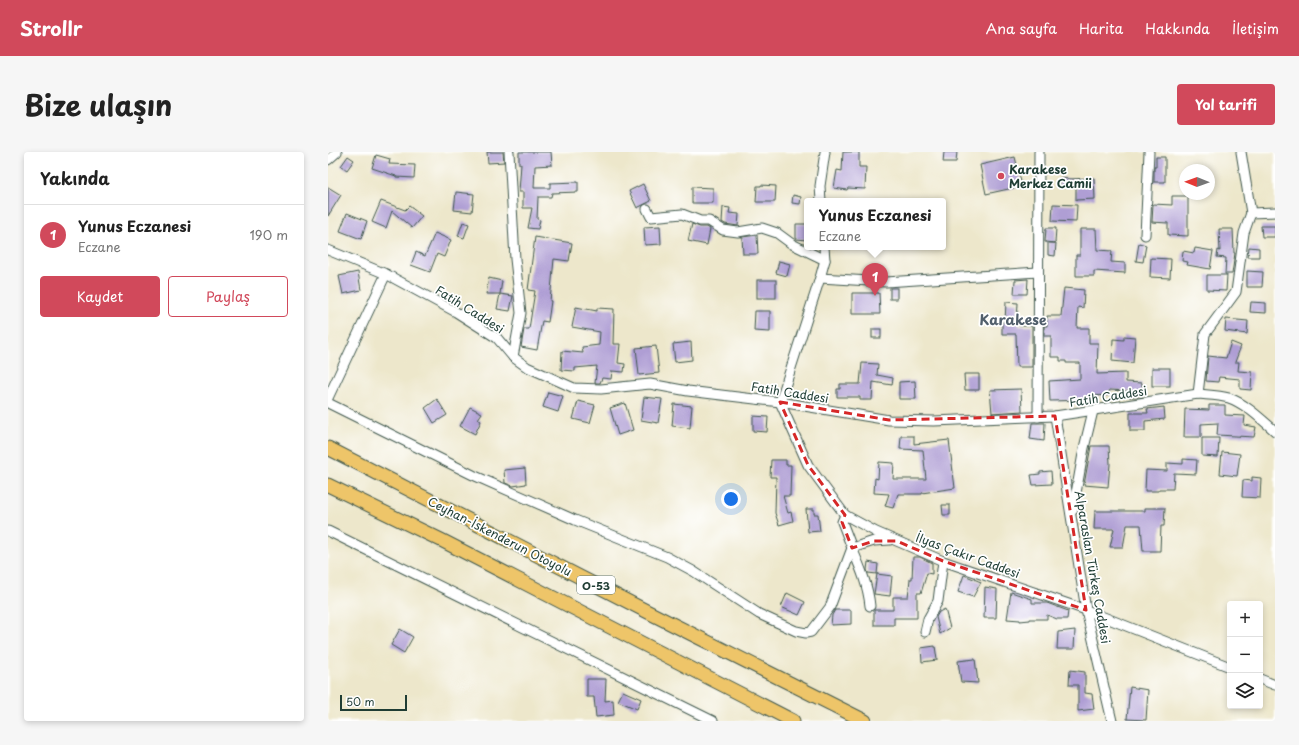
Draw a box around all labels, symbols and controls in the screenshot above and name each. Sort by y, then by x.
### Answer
text: Strollr [20,14,83,42]
text: Ana sayfa [986,18,1057,39]
text: Harita [1079,18,1123,39]
text: Hakkında [1145,18,1210,39]
text: İletişim [1232,18,1279,39]
text: Bize ulaşın [24,83,172,126]
button: Yol tarifi [1177,84,1275,125]
place label: Karakese Merkez Camii [1009,160,1092,192]
north arrow [1179,164,1215,200]
text: Yakında [40,165,110,191]
marker: Karakese Merkez Camii [996,171,1006,181]
popup [804,198,946,250]
text: Yunus Eczanesi [818,203,932,226]
text: Yunus Eczanesi [78,214,191,237]
text: 1 [50,225,56,244]
text: 190 m [249,225,288,244]
text: Eczane [818,226,861,245]
text: Eczane [78,237,121,256]
pin: 1 [862,263,888,296]
button: Kaydet [40,276,160,317]
button: Paylaş [168,276,288,317]
street label: Fatih Caddesi [432,281,508,338]
district label: Karakese [979,309,1047,330]
street label: Fatih Caddesi [750,377,830,407]
street label: Fatih Caddesi [1068,381,1148,411]
your location [721,489,741,509]
street label: Alparaslan Türkeş Caddesi [1071,489,1115,645]
street label: Ceyhan-İskenderun Otoyolu [425,492,575,580]
street label: İlyas Çakır Caddesi [913,528,1023,582]
road number: O-53 [577,576,615,594]
map controls [1227,601,1263,709]
button: + [1227,601,1263,637]
button: − [1227,637,1263,673]
button: layers [1227,673,1263,709]
scale bar [340,693,407,712]
text: 50 m [346,693,375,710]

